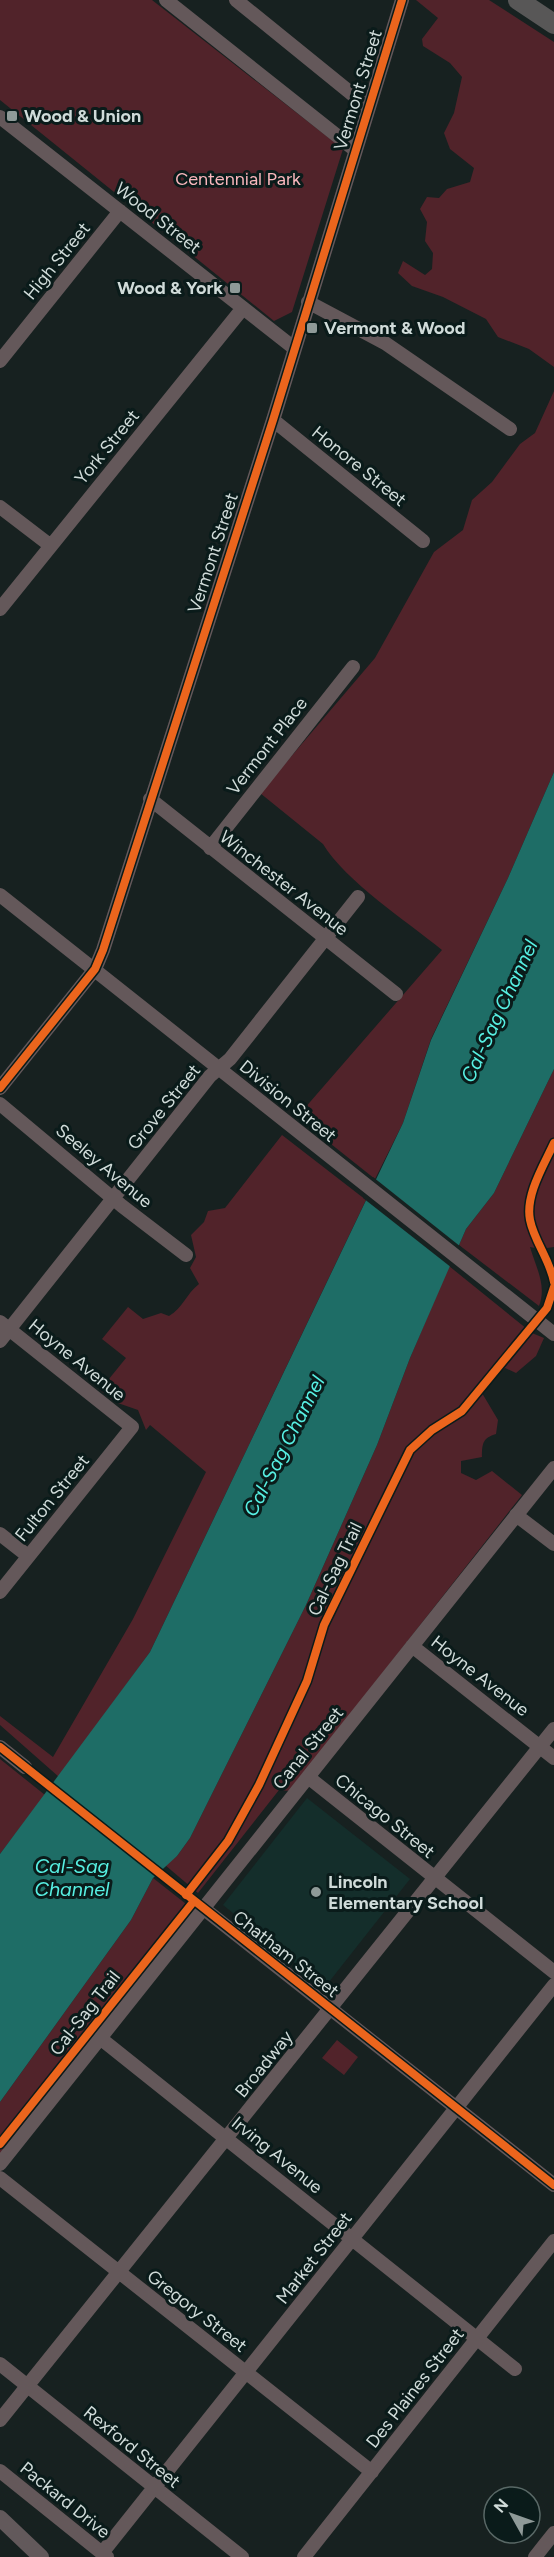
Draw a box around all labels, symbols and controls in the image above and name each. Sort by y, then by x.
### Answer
street label: Vermont Street [329,27,387,153]
place label: Wood & Union [24,105,141,127]
marker: Wood & Union [5,109,19,123]
park label: Centennial Park [175,168,301,190]
street label: Wood Street [111,178,205,258]
street label: High Street [19,218,95,304]
place label: Wood & York [117,277,223,299]
marker: Wood & York [228,281,242,295]
place label: Vermont & Wood [324,317,466,339]
marker: Vermont & Wood [305,321,319,335]
street label: York Street [70,405,144,489]
street label: Honore Street [307,421,411,511]
street label: Vermont Street [183,490,243,616]
street label: Vermont Place [222,693,312,799]
street label: Winchester Avenue [215,826,353,940]
water label: Cal-Sag Channel [455,935,543,1086]
street label: Division Street [235,1055,341,1147]
street label: Grove Street [123,1060,205,1154]
street label: Seeley Avenue [51,1119,157,1213]
street label: Hoyne Avenue [24,1314,130,1406]
water label: Cal-Sag Channel [238,1371,330,1520]
street label: Fulton Street [10,1450,94,1546]
street label: Cal-Sag Trail [303,1519,367,1619]
street label: Hoyne Avenue [427,1631,534,1721]
street label: Canal Street [268,1702,348,1794]
street label: Chicago Street [331,1769,439,1863]
water label: Cal-Sag Channel [34,1854,110,1901]
place label: Lincoln Elementary School [328,1871,483,1914]
marker: Lincoln Elementary School [309,1885,323,1899]
street label: Chatham Street [229,1906,344,2002]
street label: Cal-Sag Trail [45,1966,125,2060]
street label: Broadway [230,2026,298,2102]
street label: Irving Avenue [227,2112,327,2198]
street label: Market Street [271,2208,357,2308]
street label: Gregory Street [143,2265,252,2357]
street label: Des Plaines Street [361,2324,469,2452]
street label: Rexford Street [79,2401,185,2493]
street label: Packard Drive [15,2457,115,2543]
north arrow [482,2485,542,2545]
text: N [490,2495,512,2517]

